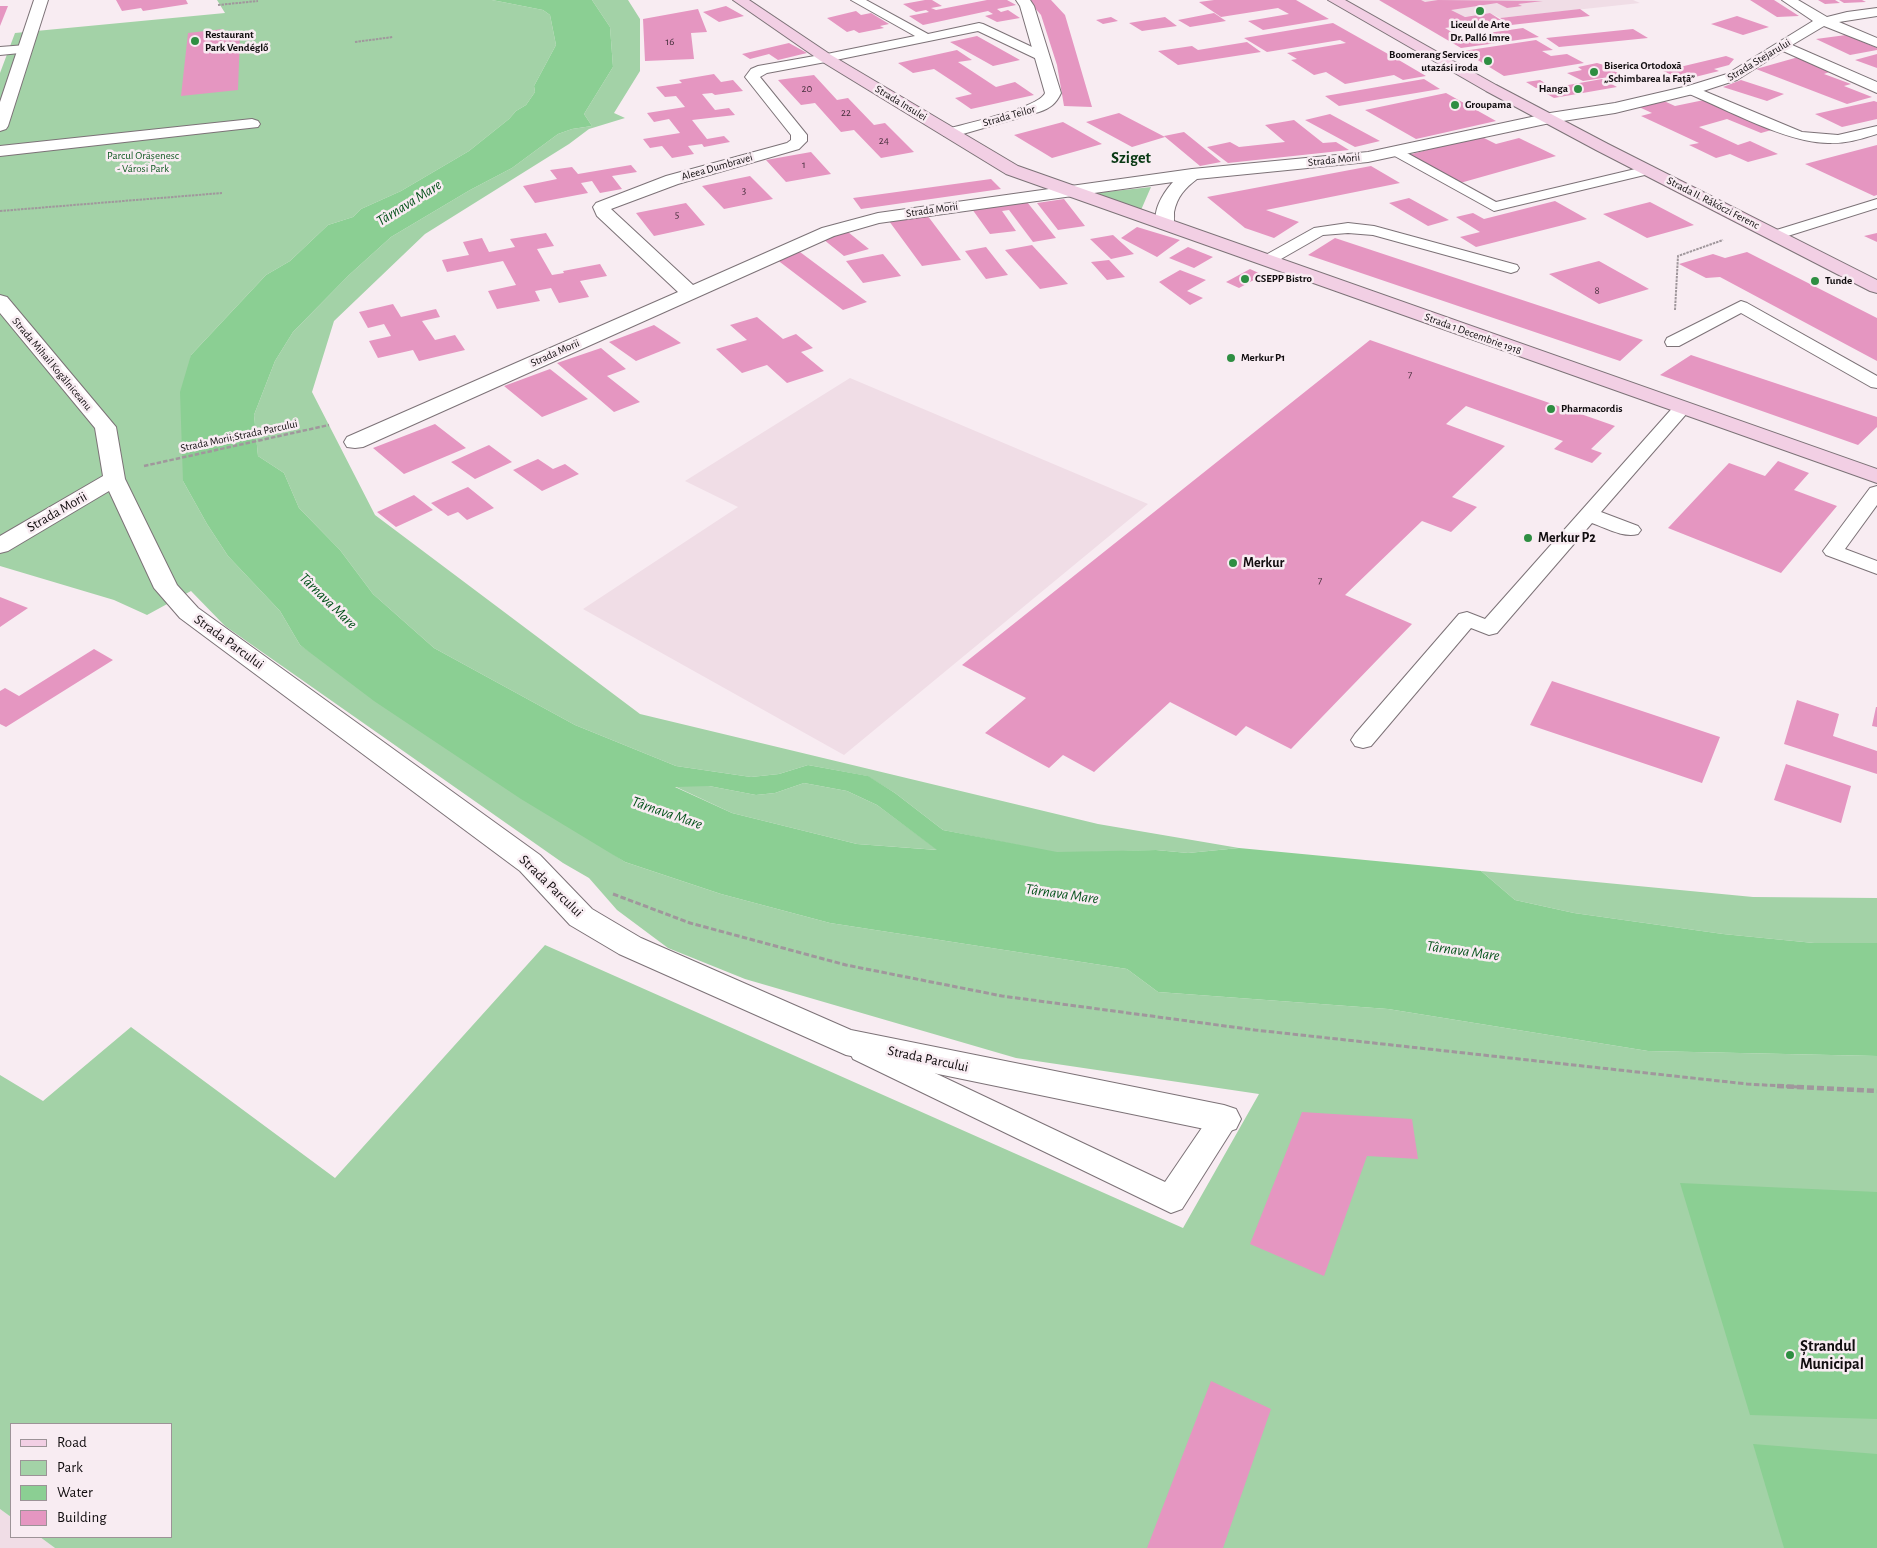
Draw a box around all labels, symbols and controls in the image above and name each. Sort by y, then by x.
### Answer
marker: Liceul de Arte Dr. Palló Imre [1474,5,1486,17]
place label: Liceul de Arte Dr. Palló Imre [1450,18,1510,44]
place label: Restaurant Park Vendéglő [205,28,269,54]
marker: Restaurant Park Vendéglő [189,35,201,47]
house number: 16 [666,35,674,49]
street label: Strada Stejarului [1725,36,1793,84]
place label: Boomerang Services utazási iroda [1389,48,1478,74]
marker: Boomerang Services utazási iroda [1482,55,1494,67]
place label: Biserica Ortodoxă „Schimbarea la Față” [1604,59,1695,85]
marker: Biserica Ortodoxă „Schimbarea la Față” [1588,66,1600,78]
house number: 20 [802,82,812,96]
street label: Strada Insulei [873,82,929,124]
place label: Hanga [1539,82,1568,96]
marker: Hanga [1572,83,1584,95]
place label: Groupama [1465,98,1511,112]
marker: Groupama [1449,99,1461,111]
street label: Strada Teilor [981,102,1037,130]
house number: 22 [841,106,851,120]
house number: 24 [879,134,889,148]
district label: Sziget [1111,148,1151,168]
park label: Parcul Orășenesc - Városi Park [107,149,179,175]
street label: Aleea Dumbravei [680,151,754,183]
street label: Strada Morii [1307,151,1361,169]
house number: 1 [802,158,806,172]
street label: Strada II. Rákóczi Ferenc [1665,174,1761,232]
water label: Târnava Mare [373,176,445,230]
house number: 3 [742,184,746,198]
street label: Strada Morii [905,200,959,220]
house number: 5 [675,208,679,222]
place label: CSEPP Bistro [1255,272,1312,286]
marker: CSEPP Bistro [1239,273,1251,285]
place label: Tunde [1825,274,1852,288]
marker: Tunde [1809,275,1821,287]
house number: 8 [1594,284,1600,298]
street label: Strada 1 Decembrie 1918 [1423,310,1523,358]
street label: Strada Mihail Kogălniceanu [9,315,95,413]
street label: Strada Morii [528,336,582,370]
place label: Merkur P1 [1241,351,1285,365]
marker: Merkur P1 [1225,352,1237,364]
house number: 7 [1408,368,1412,382]
place label: Pharmacordis [1561,402,1622,416]
marker: Pharmacordis [1545,403,1557,415]
street label: Strada Morii;Strada Parcului [179,417,299,455]
street label: Strada Morii [24,488,90,536]
place label: Merkur P2 [1538,530,1596,546]
marker: Merkur P2 [1522,532,1534,544]
place label: Merkur [1243,555,1284,571]
marker: Merkur [1227,557,1239,569]
water label: Târnava Mare [295,569,361,633]
house number: 7 [1318,574,1322,588]
street label: Strada Parcului [191,611,267,673]
water label: Târnava Mare [629,793,705,833]
street label: Strada Parcului [516,851,586,921]
water label: Târnava Mare [1024,880,1100,908]
water label: Târnava Mare [1425,937,1501,965]
street label: Strada Parcului [886,1042,970,1076]
place label: Ștrandul Municipal [1800,1336,1864,1374]
marker: Ștrandul Municipal [1784,1349,1796,1361]
legend [10,1423,172,1538]
text: Road [57,1435,87,1450]
text: Park [57,1460,83,1475]
text: Water [57,1485,93,1500]
text: Building [57,1510,107,1525]

